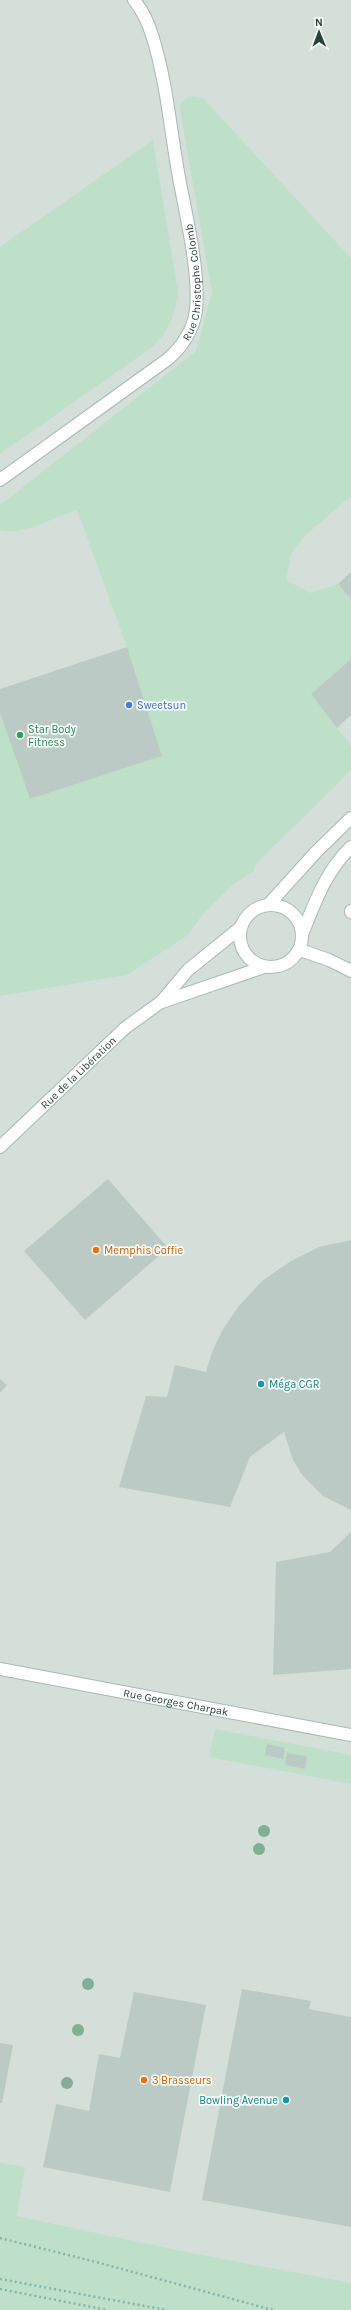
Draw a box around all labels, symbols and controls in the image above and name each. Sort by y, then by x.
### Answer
north arrow [299,12,339,52]
text: N [315,16,323,29]
street label: Rue Christophe Colomb [179,223,203,343]
place label: Sweetsun [137,699,186,712]
marker: Sweetsun [124,700,134,710]
place label: Star Body Fitness [28,723,76,749]
marker: Star Body Fitness [15,730,25,740]
street label: Rue de la Libération [38,1034,119,1111]
place label: Memphis Coffie [104,1244,184,1257]
marker: Memphis Coffie [91,1245,101,1255]
place label: Méga CGR [269,1378,320,1391]
marker: Méga CGR [256,1379,266,1389]
street label: Rue Georges Charpak [122,1686,230,1718]
place label: 3 Brasseurs [152,2074,212,2087]
marker: 3 Brasseurs [139,2075,149,2085]
place label: Bowling Avenue [199,2094,278,2107]
marker: Bowling Avenue [281,2095,291,2105]

